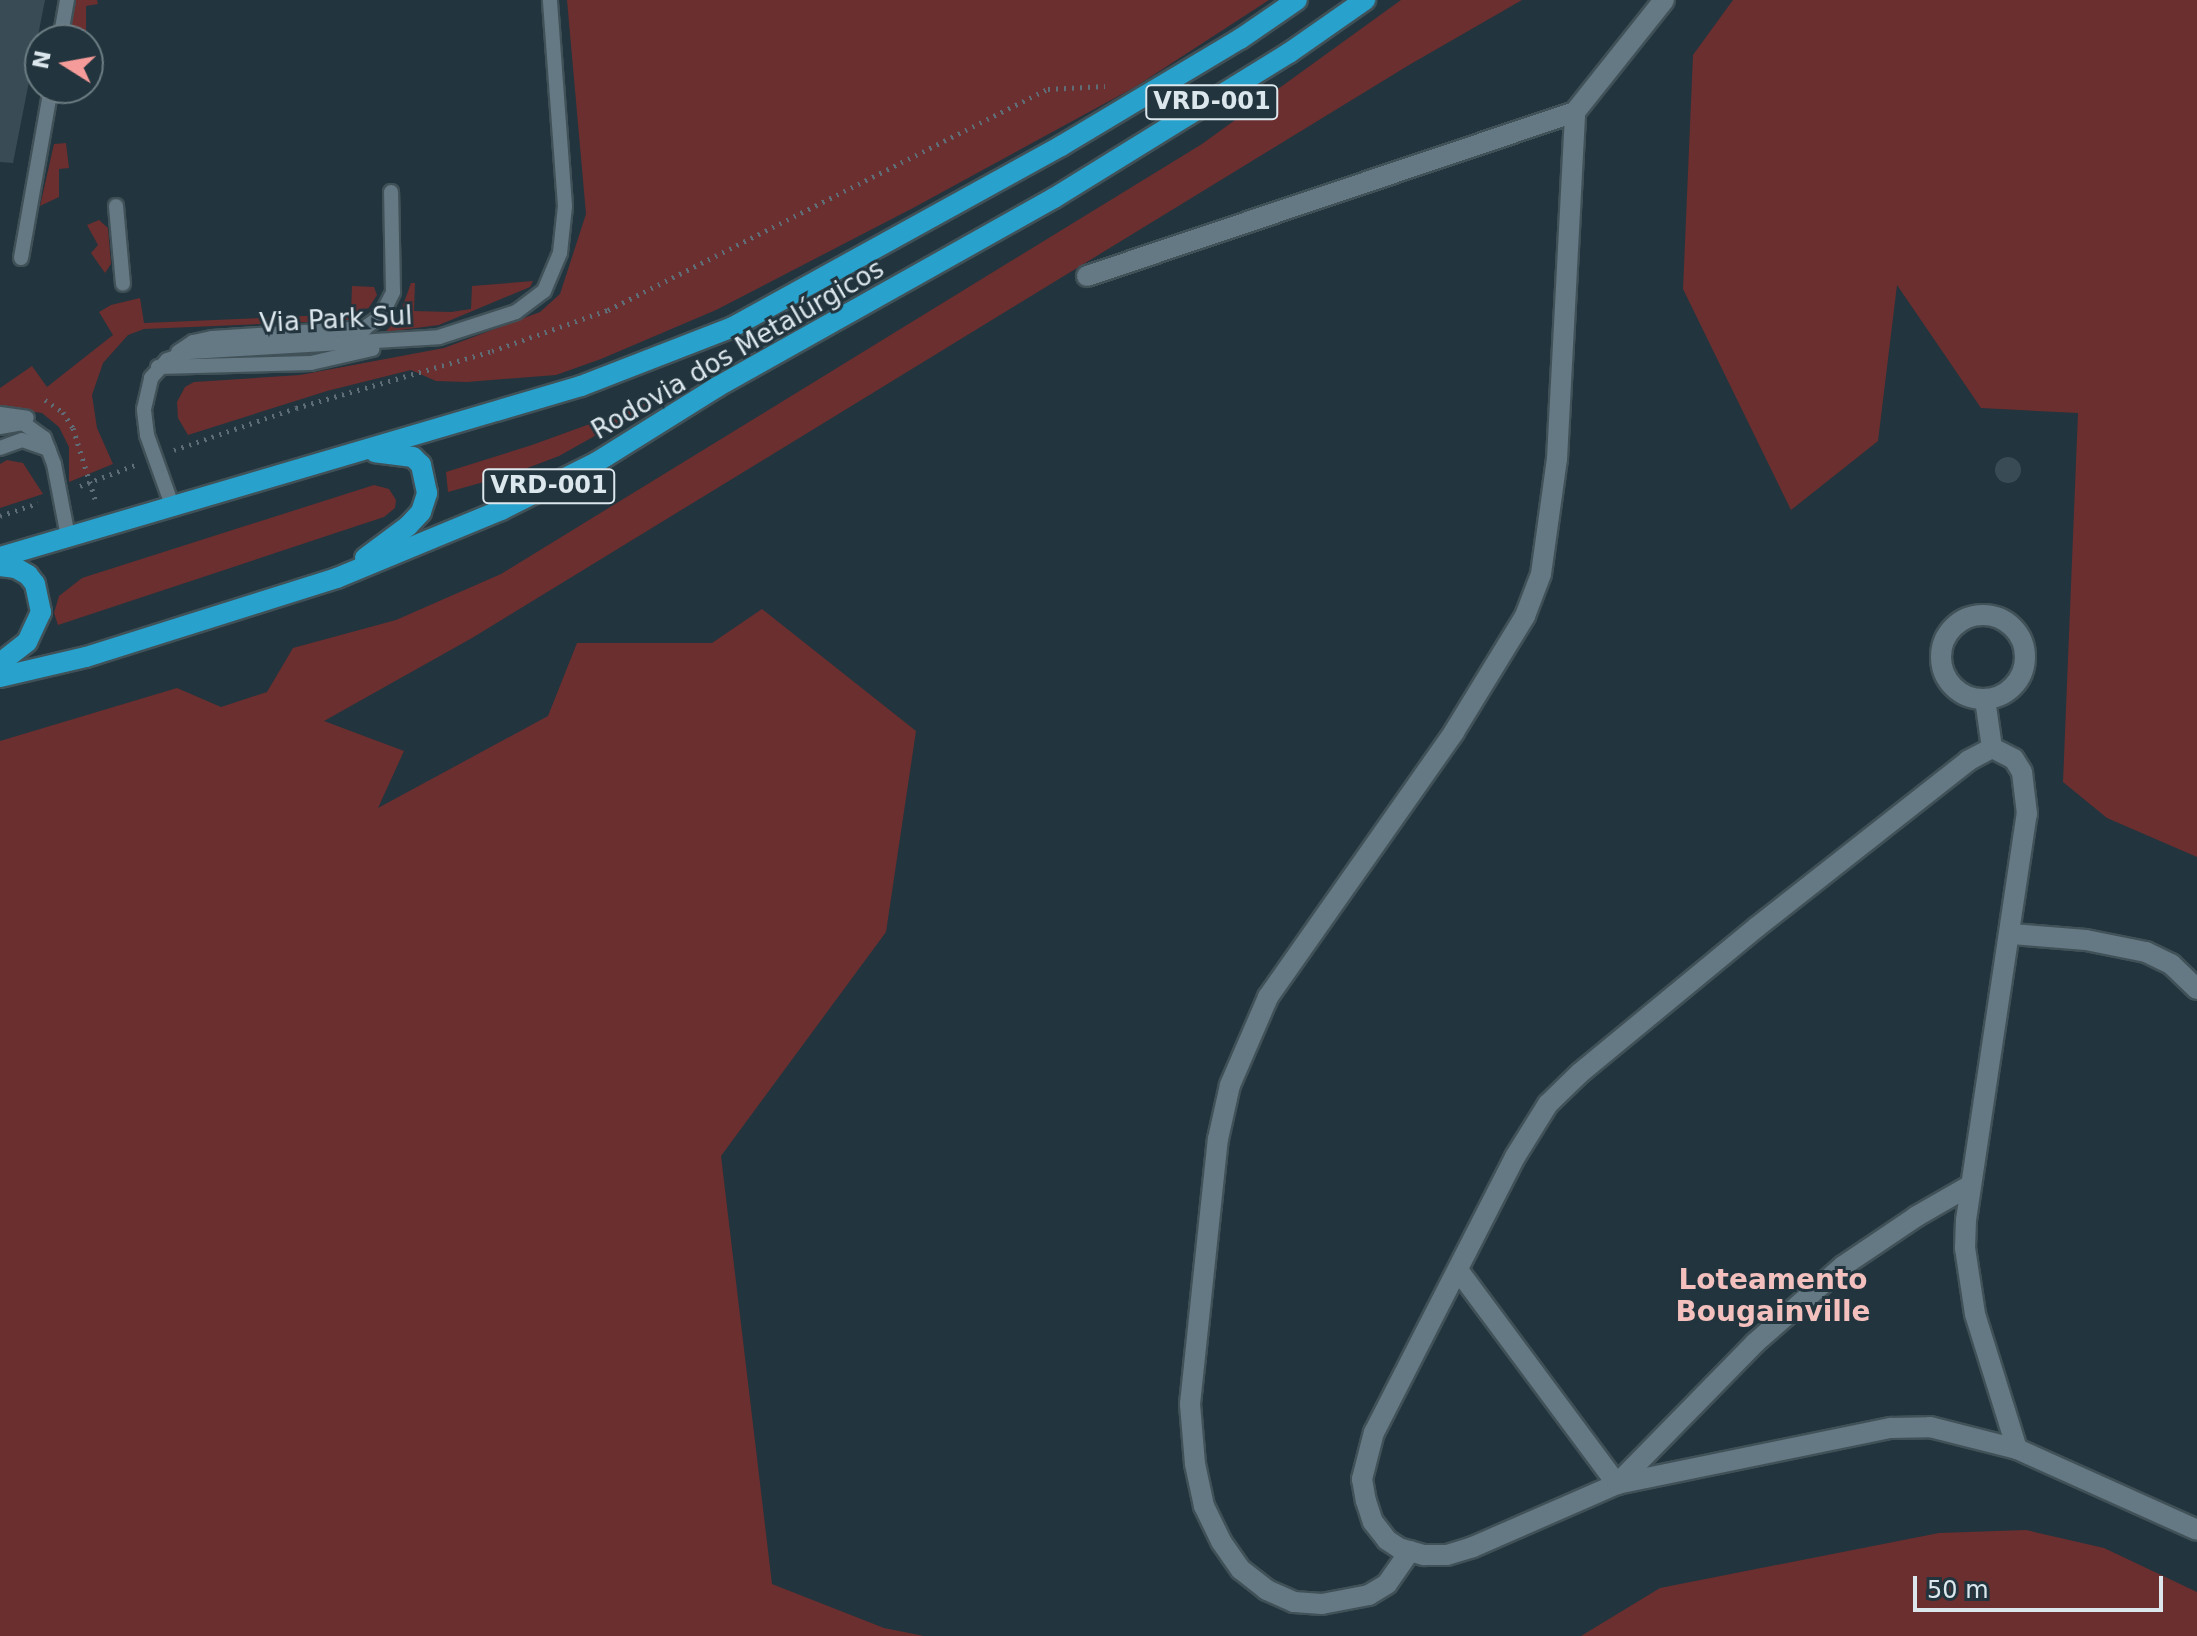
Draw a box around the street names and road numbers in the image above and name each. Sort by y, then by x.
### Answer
road number: VRD-001 [1144,82,1280,122]
street label: Rodovia dos Metalúrgicos [586,253,890,447]
street label: Via Park Sul [259,300,413,340]
road number: VRD-001 [481,466,617,506]

